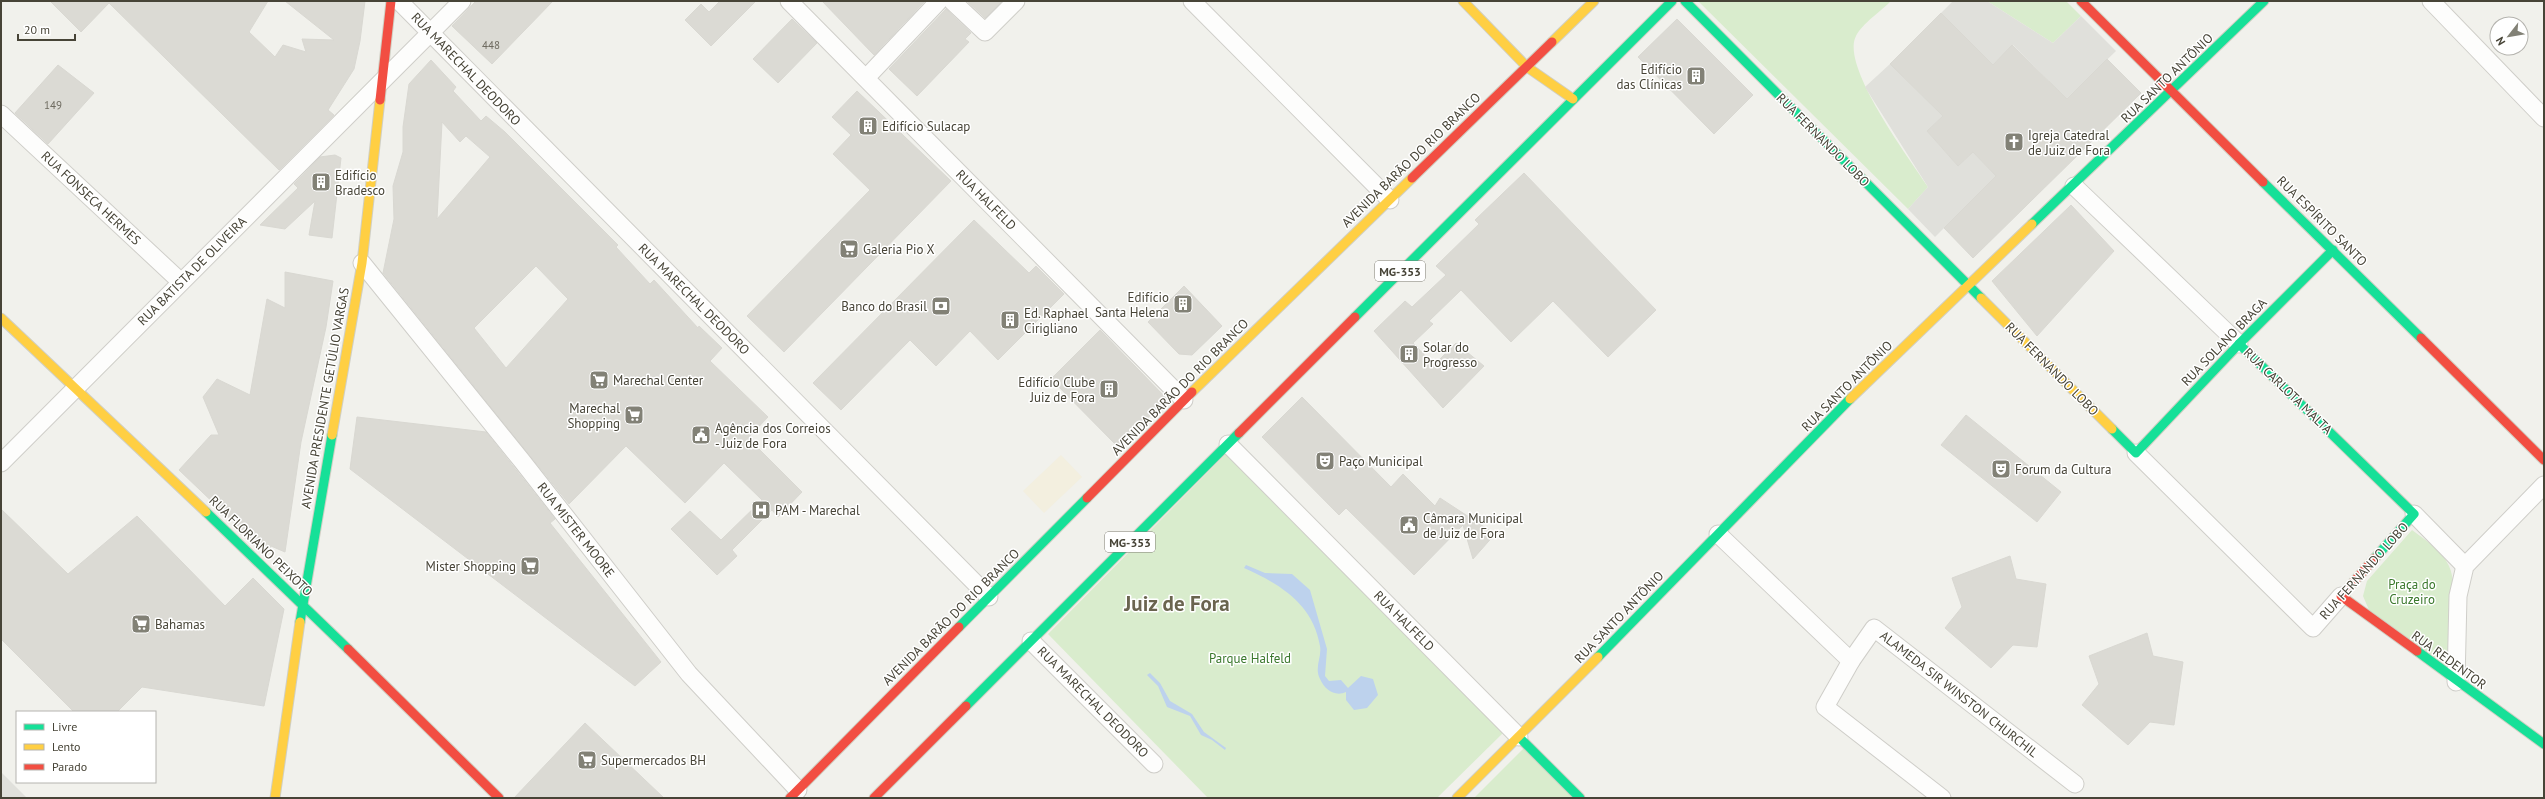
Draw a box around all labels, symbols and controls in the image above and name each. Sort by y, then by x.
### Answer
street label: RUA MARECHAL DEODORO [408,9,524,129]
scale bar [18,16,75,42]
north arrow [2489,16,2529,56]
text: 20 m [24,22,50,37]
street label: RUA SANTO ANTÔNIO [2117,30,2217,126]
text: N [2493,34,2508,48]
house number: 448 [482,38,500,52]
place label: Edifício das Clínicas [1617,61,1682,93]
building icon: Edifício das Clínicas [1685,65,1707,87]
street label: AVENIDA BARÃO DO RIO BRANCO [1338,89,1484,231]
street label: RUA FERNANDO LOBO [1773,90,1873,190]
house number: 149 [44,98,62,112]
building icon: Edifício Sulacap [857,115,879,137]
place label: Edifício Sulacap [882,118,970,135]
place label: Igreja Catedral de Juiz de Fora [2028,127,2110,159]
church icon: Igreja Catedral de Juiz de Fora [2003,131,2025,153]
street label: RUA FONSECA HERMES [38,147,144,249]
street label: RUA HALFELD [952,166,1020,234]
place label: Edifício Bradesco [335,167,385,199]
building icon: Edifício Bradesco [310,171,332,193]
street label: RUA ESPÍRITO SANTO [2273,172,2371,270]
street label: RUA BATISTA DE OLIVEIRA [134,213,250,329]
supermarket icon: Galeria Pio X [838,238,860,260]
street label: RUA MARECHAL DEODORO [635,240,753,358]
place label: Galeria Pio X [863,241,934,258]
road number: MG-353 [1375,261,1425,281]
street label: AVENIDA PRESIDENTE GETÚLIO VARGAS [297,286,353,510]
place label: Edifício Santa Helena [1095,289,1169,321]
building icon: Edifício Santa Helena [1172,293,1194,315]
street label: RUA SOLANO BRAGA [2178,294,2271,390]
bank icon: Banco do Brasil [930,295,952,317]
place label: Banco do Brasil [841,298,927,315]
place label: Ed. Raphael Cirigliano [1024,305,1088,337]
building icon: Ed. Raphael Cirigliano [999,309,1021,331]
street label: AVENIDA BARÃO DO RIO BRANCO [1108,315,1252,459]
street label: RUA FERNANDO LOBO [2002,319,2102,419]
street label: RUA SANTO ANTÔNIO [1798,337,1896,435]
place label: Solar do Progresso [1423,339,1477,371]
building icon: Solar do Progresso [1398,343,1420,365]
street label: RUA CARLOTA MALTA [2240,344,2336,438]
supermarket icon: Marechal Center [588,369,610,391]
place label: Marechal Center [613,372,704,389]
place label: Edifício Clube Juiz de Fora [1018,374,1095,406]
building icon: Edifício Clube Juiz de Fora [1098,378,1120,400]
place label: Marechal Shopping [567,400,620,432]
supermarket icon: Marechal Shopping [623,404,645,426]
place label: Agência dos Correios - Juiz de Fora [715,420,831,452]
public building icon: Agência dos Correios - Juiz de Fora [690,424,712,446]
theatre icon: Paço Municipal [1314,450,1336,472]
place label: Paço Municipal [1339,453,1423,470]
theatre icon: Forum da Cultura [1990,458,2012,480]
place label: Forum da Cultura [2015,461,2111,478]
street label: RUA MISTER MOORE [534,479,618,581]
street label: RUA FLORIANO PEIXOTO [206,492,316,600]
hospital icon: PAM - Marechal [750,499,772,521]
place label: PAM - Marechal [775,502,860,519]
place label: Câmara Municipal de Juiz de Fora [1423,510,1523,542]
public building icon: Câmara Municipal de Juiz de Fora [1398,514,1420,536]
street label: RUA FERNANDO LOBO [2316,519,2412,623]
road number: MG-353 [1105,532,1155,552]
street label: AVENIDA BARÃO DO RIO BRANCO [879,545,1023,689]
supermarket icon: Mister Shopping [519,555,541,577]
place label: Mister Shopping [425,558,516,575]
street label: RUA SANTO ANTÔNIO [1571,567,1667,667]
park label: Praça do Cruzeiro [2388,576,2436,608]
street label: RUA HALFELD [1370,587,1438,655]
district label: Juiz de Fora [1123,590,1230,617]
supermarket icon: Bahamas [130,613,152,635]
place label: Bahamas [155,616,205,633]
street label: ALAMEDA SIR WINSTON CHURCHIL [1877,627,2042,761]
street label: RUA REDENTOR [2408,627,2490,693]
street label: RUA MARECHAL DEODORO [1034,643,1152,761]
park label: Parque Halfeld [1209,650,1291,667]
legend [16,711,156,783]
text: Livre [52,719,77,734]
text: Lento [52,739,81,754]
supermarket icon: Supermercados BH [576,749,598,771]
place label: Supermercados BH [601,752,706,769]
text: Parado [52,759,87,774]

